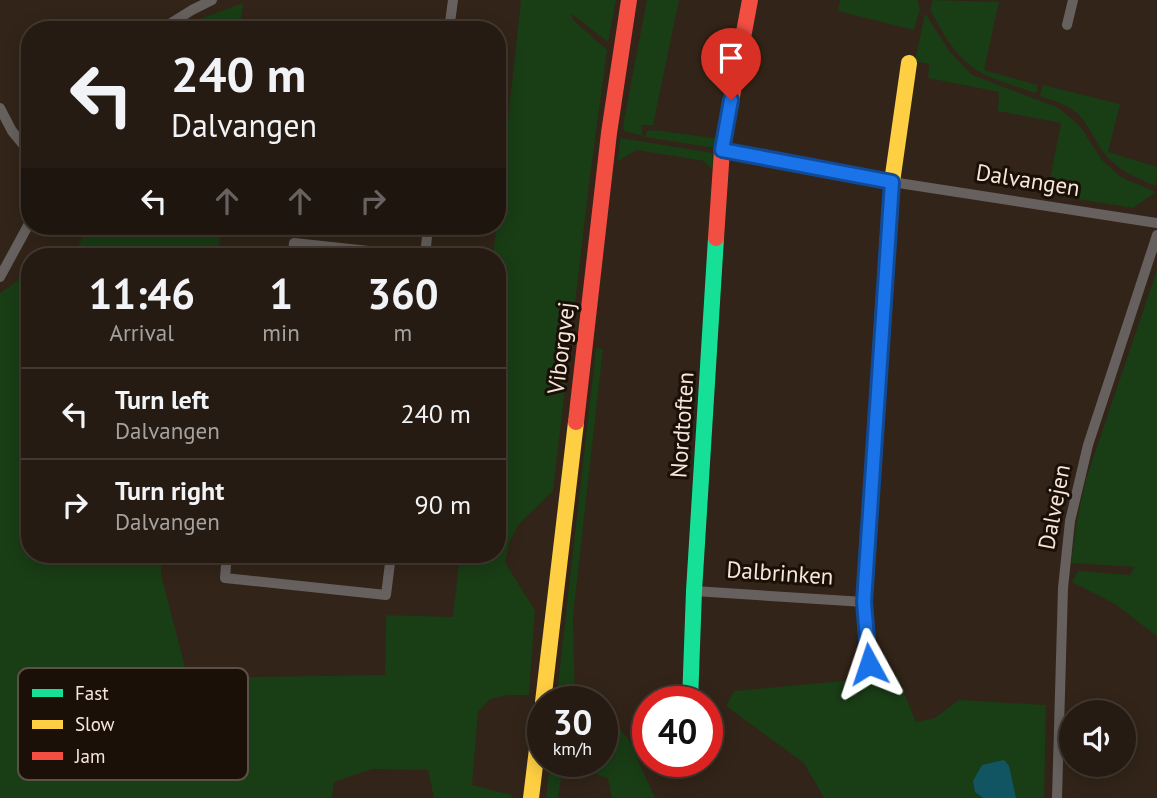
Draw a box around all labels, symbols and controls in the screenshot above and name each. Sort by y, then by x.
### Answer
pin [701,28,761,100]
icon: arrive [712,39,750,77]
text: 240 m [171,42,306,106]
icon: left [56,49,147,140]
text: Dalvangen [171,104,317,146]
street label: Dalvangen [974,157,1082,202]
icon: left [135,182,173,220]
icon: ahead [208,182,246,220]
icon: ahead [281,182,319,220]
icon: right [354,182,392,220]
text: 11:46 [88,266,195,321]
text: 1 [269,266,293,321]
text: 360 [367,266,439,321]
street label: Viborgvej [540,300,581,397]
text: Arrival [109,318,174,347]
text: min [262,318,300,347]
text: m [394,318,412,347]
street label: Nordtoften [663,371,700,479]
text: Turn left [115,383,209,416]
icon: left [56,395,94,433]
text: 240 m [400,397,471,430]
text: Dalvangen [115,416,220,445]
street label: Dalvejen [1031,462,1076,552]
text: Turn right [115,474,224,507]
icon: right [56,486,94,524]
text: 90 m [415,488,471,521]
text: Dalvangen [115,507,220,536]
street label: Dalbrinken [726,554,835,591]
position arrow [832,627,906,701]
legend [18,668,248,780]
text: Fast [75,681,109,705]
speed limit sign: 40 [632,686,723,777]
text: 30 [553,699,592,745]
map controls [1059,700,1136,777]
button: sound [1059,700,1136,777]
text: Slow [75,712,115,736]
text: km/h [553,737,592,760]
text: Jam [74,744,105,768]

